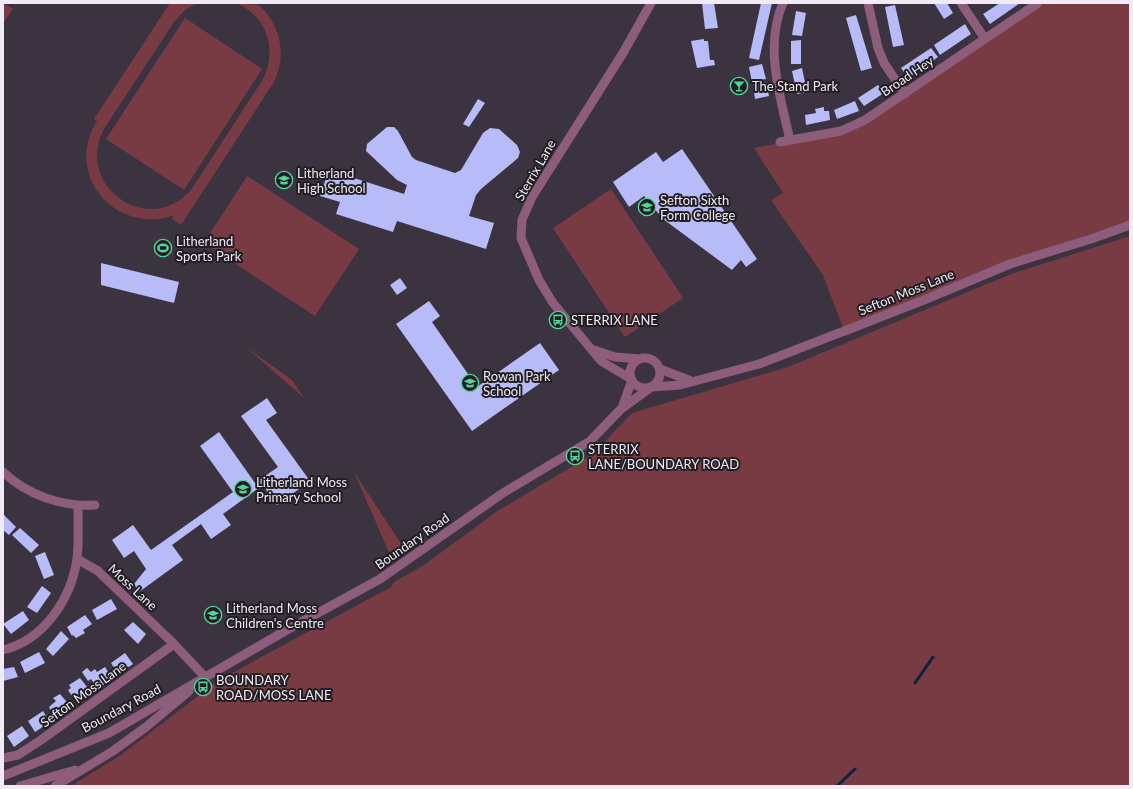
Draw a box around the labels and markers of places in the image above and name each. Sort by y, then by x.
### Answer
bar icon: The Stand Park [729,76,749,96]
place label: The Stand Park [752,78,839,94]
place label: Litherland High School [297,165,366,196]
school or university icon: Litherland High School [274,170,294,190]
place label: Sefton Sixth Form College [660,192,735,223]
school or university icon: Sefton Sixth Form College [637,197,657,217]
place label: Litherland Sports Park [176,233,242,264]
sports icon: Litherland Sports Park [153,238,173,258]
bus stop icon: STERRIX LANE [548,310,568,330]
place label: STERRIX LANE [571,312,658,328]
place label: Rowan Park School [483,368,551,399]
school or university icon: Rowan Park School [460,373,480,393]
place label: STERRIX LANE/BOUNDARY ROAD [588,441,739,472]
bus stop icon: STERRIX LANE/BOUNDARY ROAD [565,446,585,466]
place label: Litherland Moss Primary School [256,474,348,505]
school or university icon: Litherland Moss Primary School [233,479,253,499]
place label: Litherland Moss Children's Centre [226,600,324,631]
school or university icon: Litherland Moss Children's Centre [203,605,223,625]
place label: BOUNDARY ROAD/MOSS LANE [216,672,331,703]
bus stop icon: BOUNDARY ROAD/MOSS LANE [193,677,213,697]

